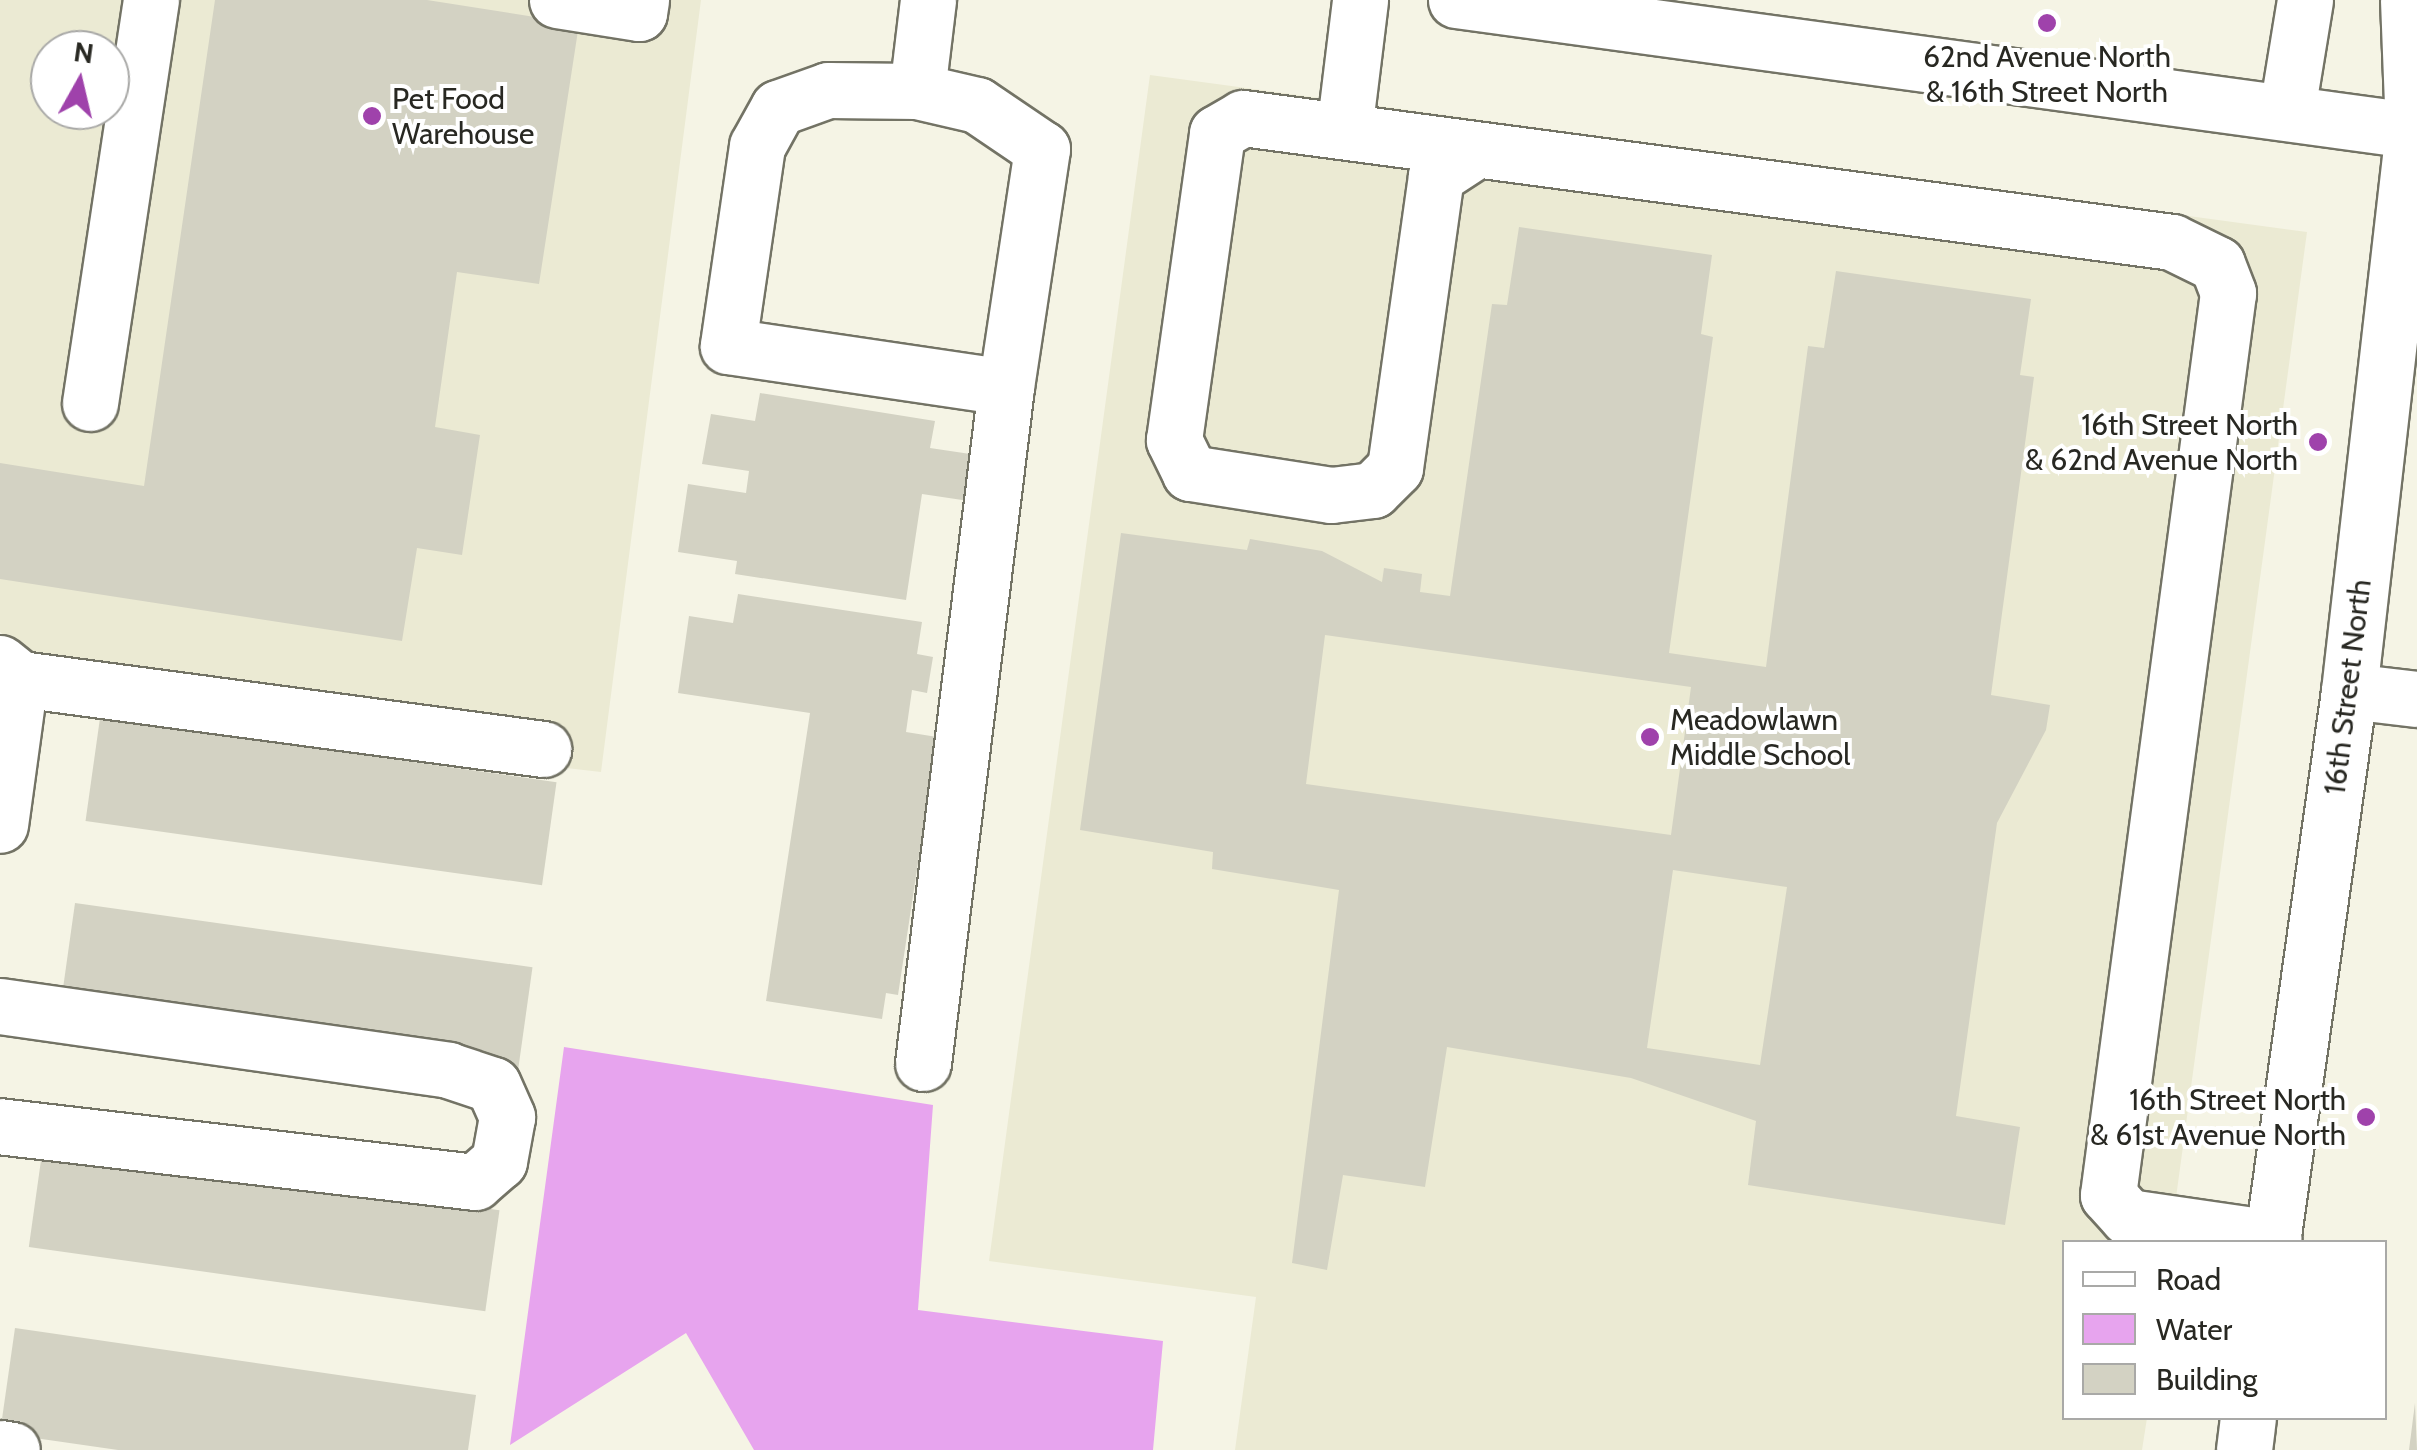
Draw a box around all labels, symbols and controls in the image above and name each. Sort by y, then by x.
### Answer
marker: 62nd Avenue North & 16th Street North [2036,12,2058,34]
north arrow [30,30,130,130]
text: N [72,34,96,70]
place label: 62nd Avenue North & 16th Street North [1923,39,2171,110]
place label: Pet Food Warehouse [392,81,534,152]
marker: Pet Food Warehouse [361,105,383,127]
place label: 16th Street North & 62nd Avenue North [2025,407,2298,478]
marker: 16th Street North & 62nd Avenue North [2307,431,2329,453]
street label: 16th Street North [2317,577,2379,797]
place label: Meadowlawn Middle School [1670,702,1850,772]
marker: Meadowlawn Middle School [1639,726,1661,748]
place label: 16th Street North & 61st Avenue North [2090,1082,2346,1152]
marker: 16th Street North & 61st Avenue North [2355,1106,2377,1128]
legend [2062,1240,2387,1420]
text: Road [2156,1261,2221,1298]
text: Water [2156,1311,2232,1348]
text: Building [2156,1361,2258,1398]

